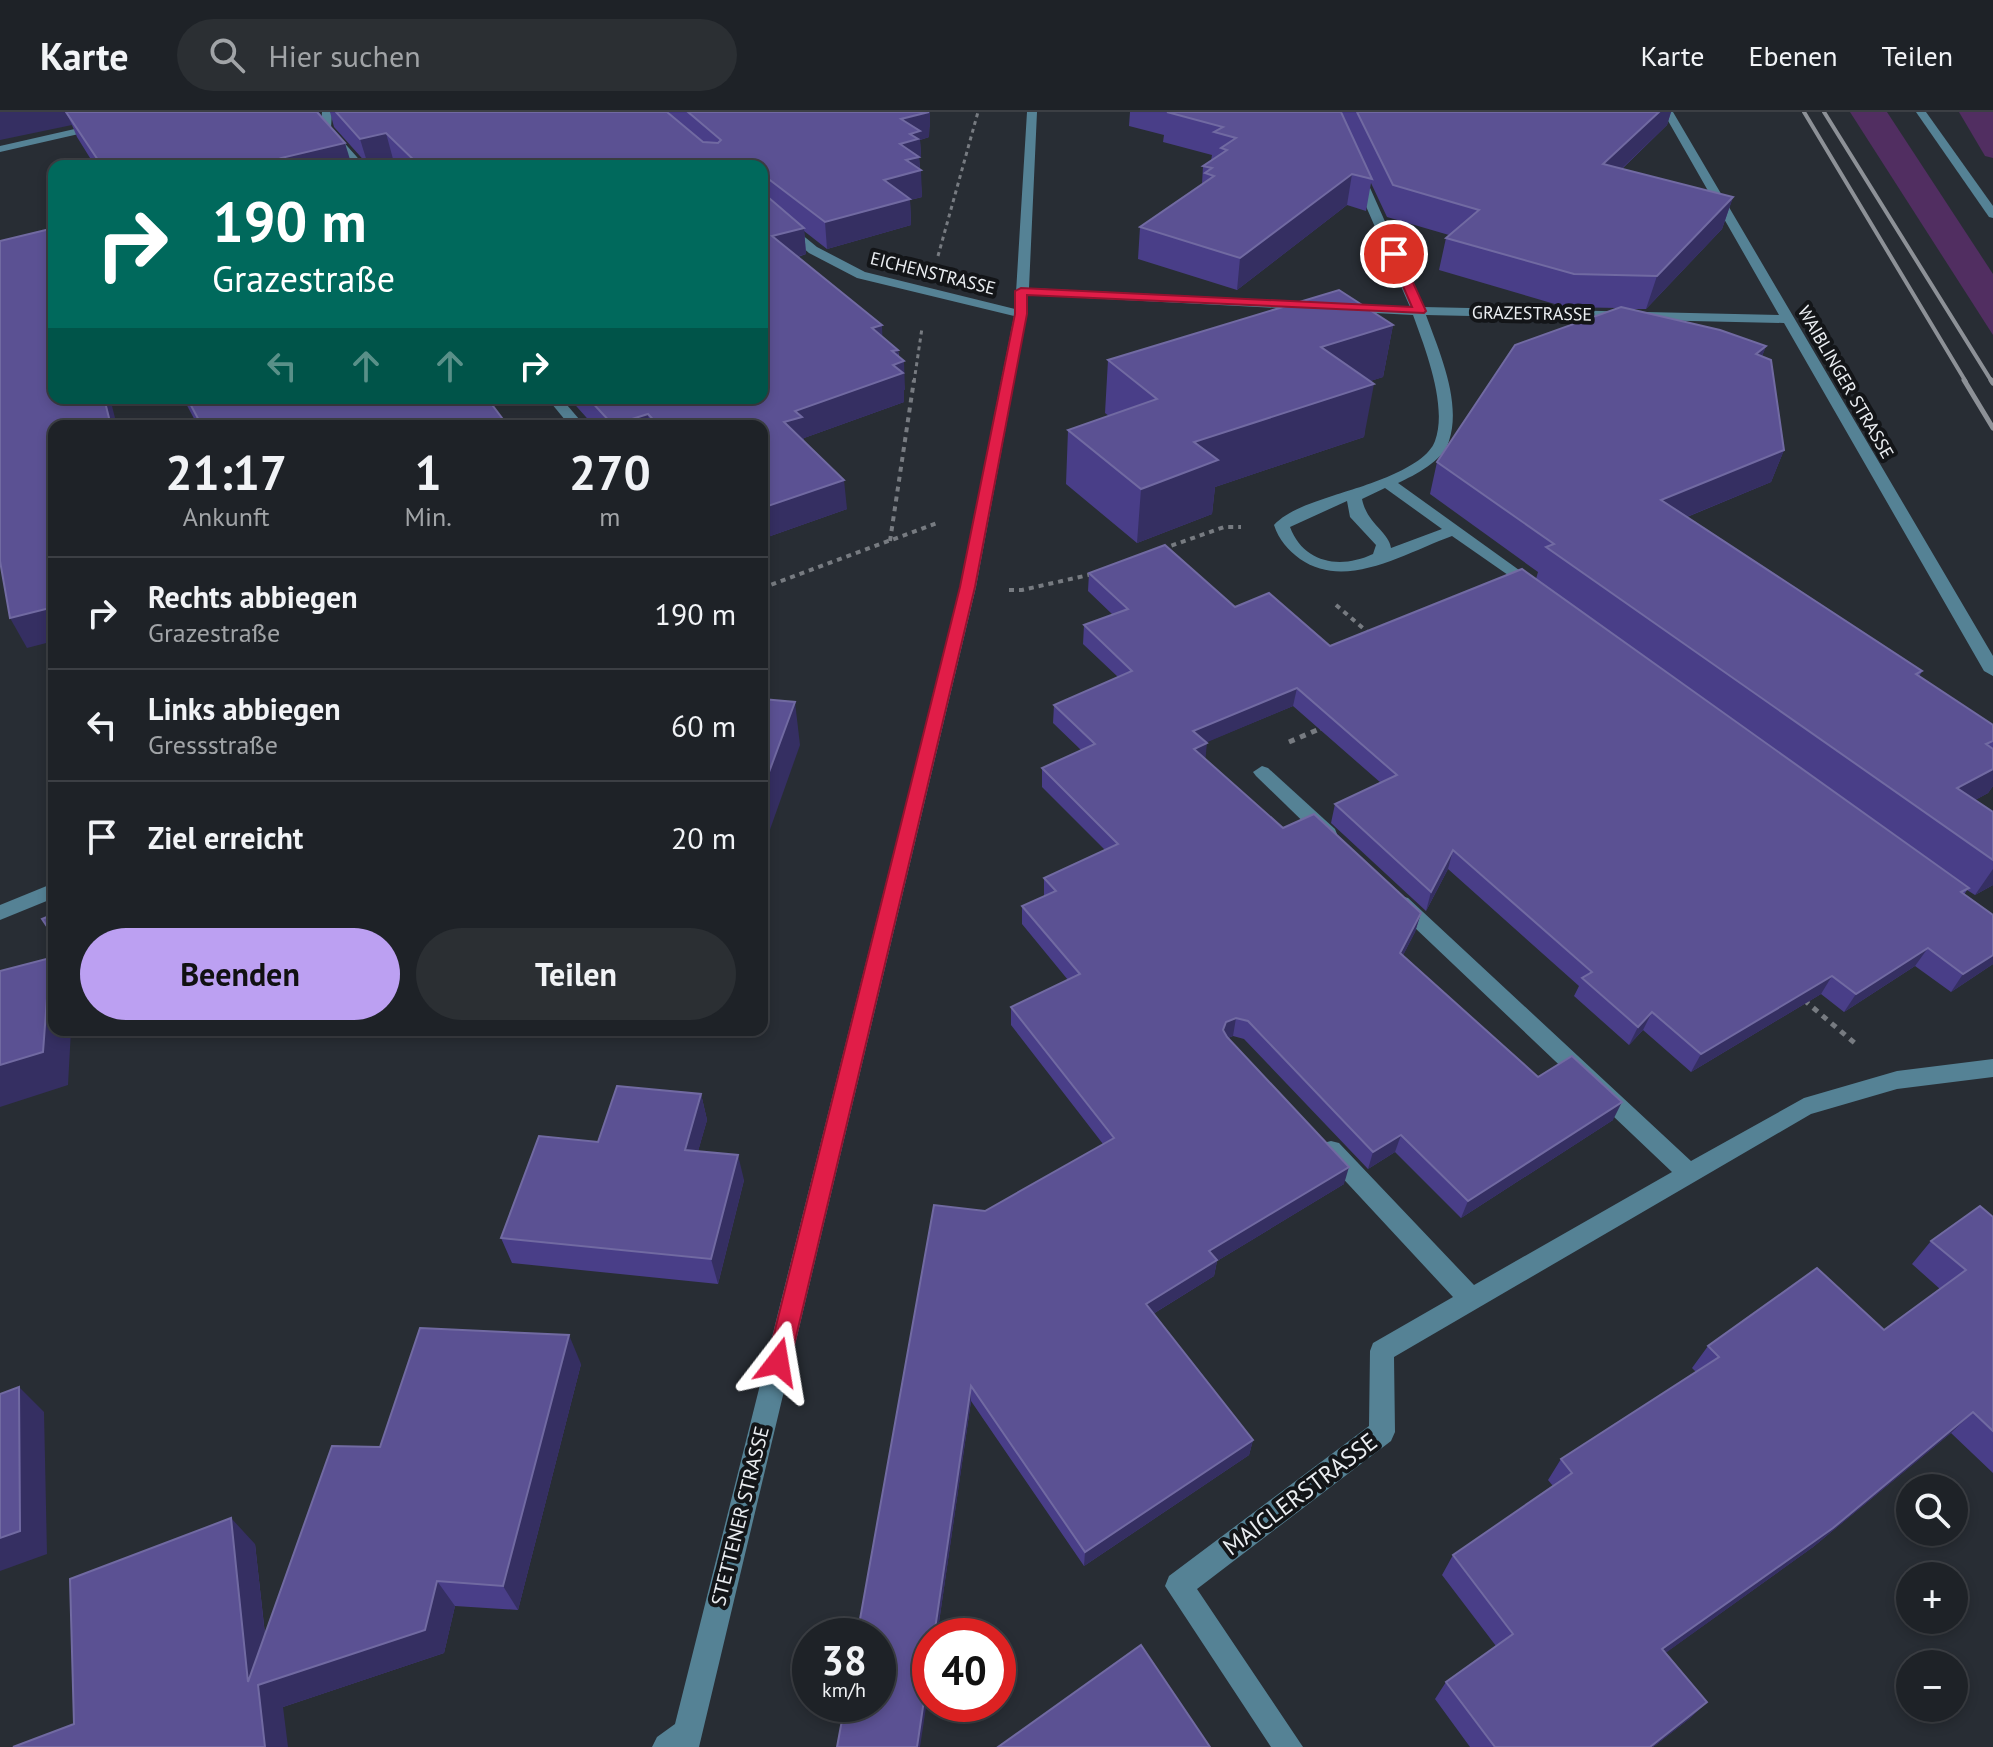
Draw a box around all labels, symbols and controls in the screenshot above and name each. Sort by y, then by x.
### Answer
search box [177,19,737,91]
text: Karte [40,31,129,80]
icon: search [205,33,249,77]
text: Hier suchen [269,36,421,75]
text: Karte [1640,37,1704,74]
text: Ebenen [1748,37,1838,74]
text: Teilen [1882,37,1953,74]
text: 190 m [212,185,367,257]
icon: right [80,192,184,296]
pin [1360,220,1428,288]
icon: arrive [1372,232,1416,276]
street label: EICHENSTRASSE [868,246,998,300]
text: Grazestraße [212,255,395,302]
street label: GRAZESTRASSE [1472,300,1592,326]
street label: WAIBLINGER STRASSE [1793,302,1899,462]
icon: left [260,344,304,388]
icon: ahead [344,344,388,388]
icon: ahead [428,344,472,388]
icon: right [512,344,556,388]
text: 21:17 [165,441,287,503]
text: 1 [414,441,442,503]
text: 270 [569,441,651,503]
text: Ankunft [183,500,270,533]
text: Min. [404,500,452,533]
text: m [599,500,620,533]
text: Rechts abbiegen [148,577,358,616]
icon: right [80,591,124,635]
text: 190 m [655,594,736,633]
text: Grazestraße [148,616,280,649]
text: Links abbiegen [148,689,341,728]
icon: left [80,703,124,747]
text: 60 m [671,706,736,745]
text: Gressstraße [148,728,278,761]
icon: arrive [80,815,124,859]
text: Ziel erreicht [148,818,303,857]
text: 20 m [671,818,736,857]
button: Beenden [80,928,400,1020]
button: Teilen [416,928,736,1020]
position arrow [736,1320,820,1404]
street label: STETTENER STRASSE [705,1424,775,1608]
street label: MAICLERSTRASSE [1217,1426,1383,1562]
map controls [1896,1474,1968,1722]
button: search [1896,1474,1968,1546]
button: + [1896,1562,1968,1634]
speed limit sign: 40 [912,1618,1016,1722]
text: 38 [821,1634,867,1686]
button: − [1896,1650,1968,1722]
text: km/h [822,1677,866,1703]

